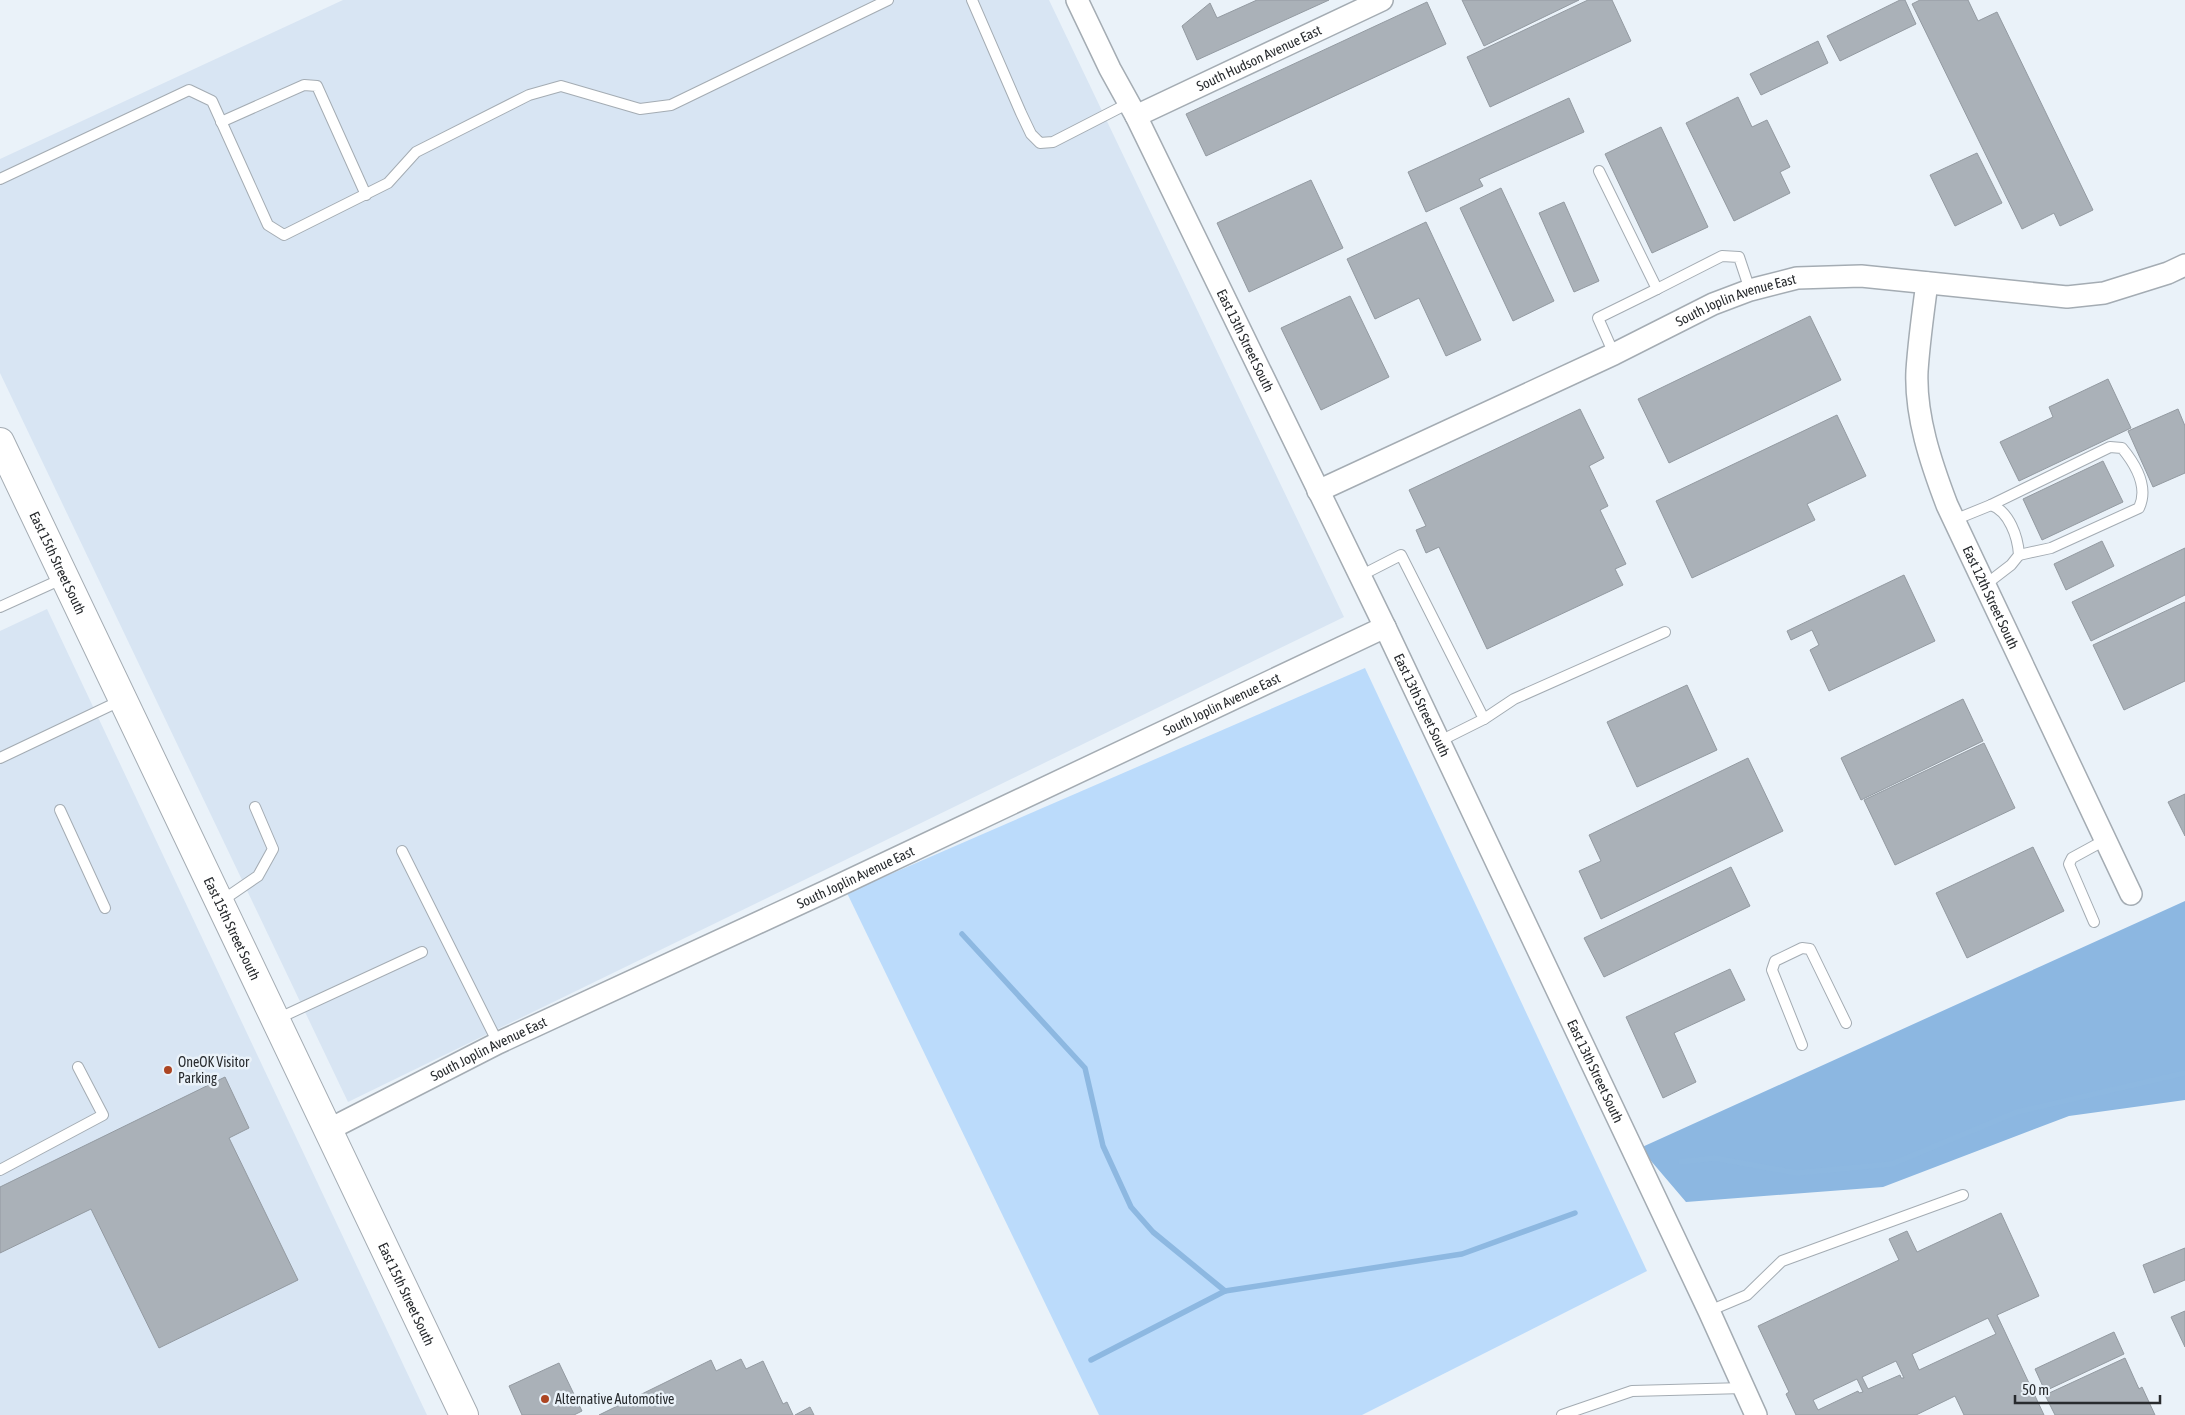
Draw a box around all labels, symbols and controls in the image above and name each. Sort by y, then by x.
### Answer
street label: South Hudson Avenue East [1194,22,1324,94]
street label: South Joplin Avenue East [1673,271,1798,330]
street label: East 13th Street South [1214,287,1277,394]
street label: East 15th Street South [26,509,89,617]
street label: East 12th Street South [1959,543,2022,651]
street label: East 13th Street South [1391,651,1453,759]
street label: South Joplin Avenue East [1161,670,1283,739]
street label: South Joplin Avenue East [794,843,917,912]
street label: East 15th Street South [201,874,263,983]
street label: South Joplin Avenue East [428,1014,549,1084]
street label: East 13th Street South [1564,1017,1627,1125]
place label: OneOK Visitor Parking [178,1054,250,1086]
marker: OneOK Visitor Parking [162,1064,174,1076]
street label: East 15th Street South [375,1240,438,1348]
scale bar [2015,1372,2160,1404]
text: 50 m [2022,1381,2049,1398]
place label: Alternative Automotive [555,1391,674,1407]
marker: Alternative Automotive [539,1393,551,1405]

